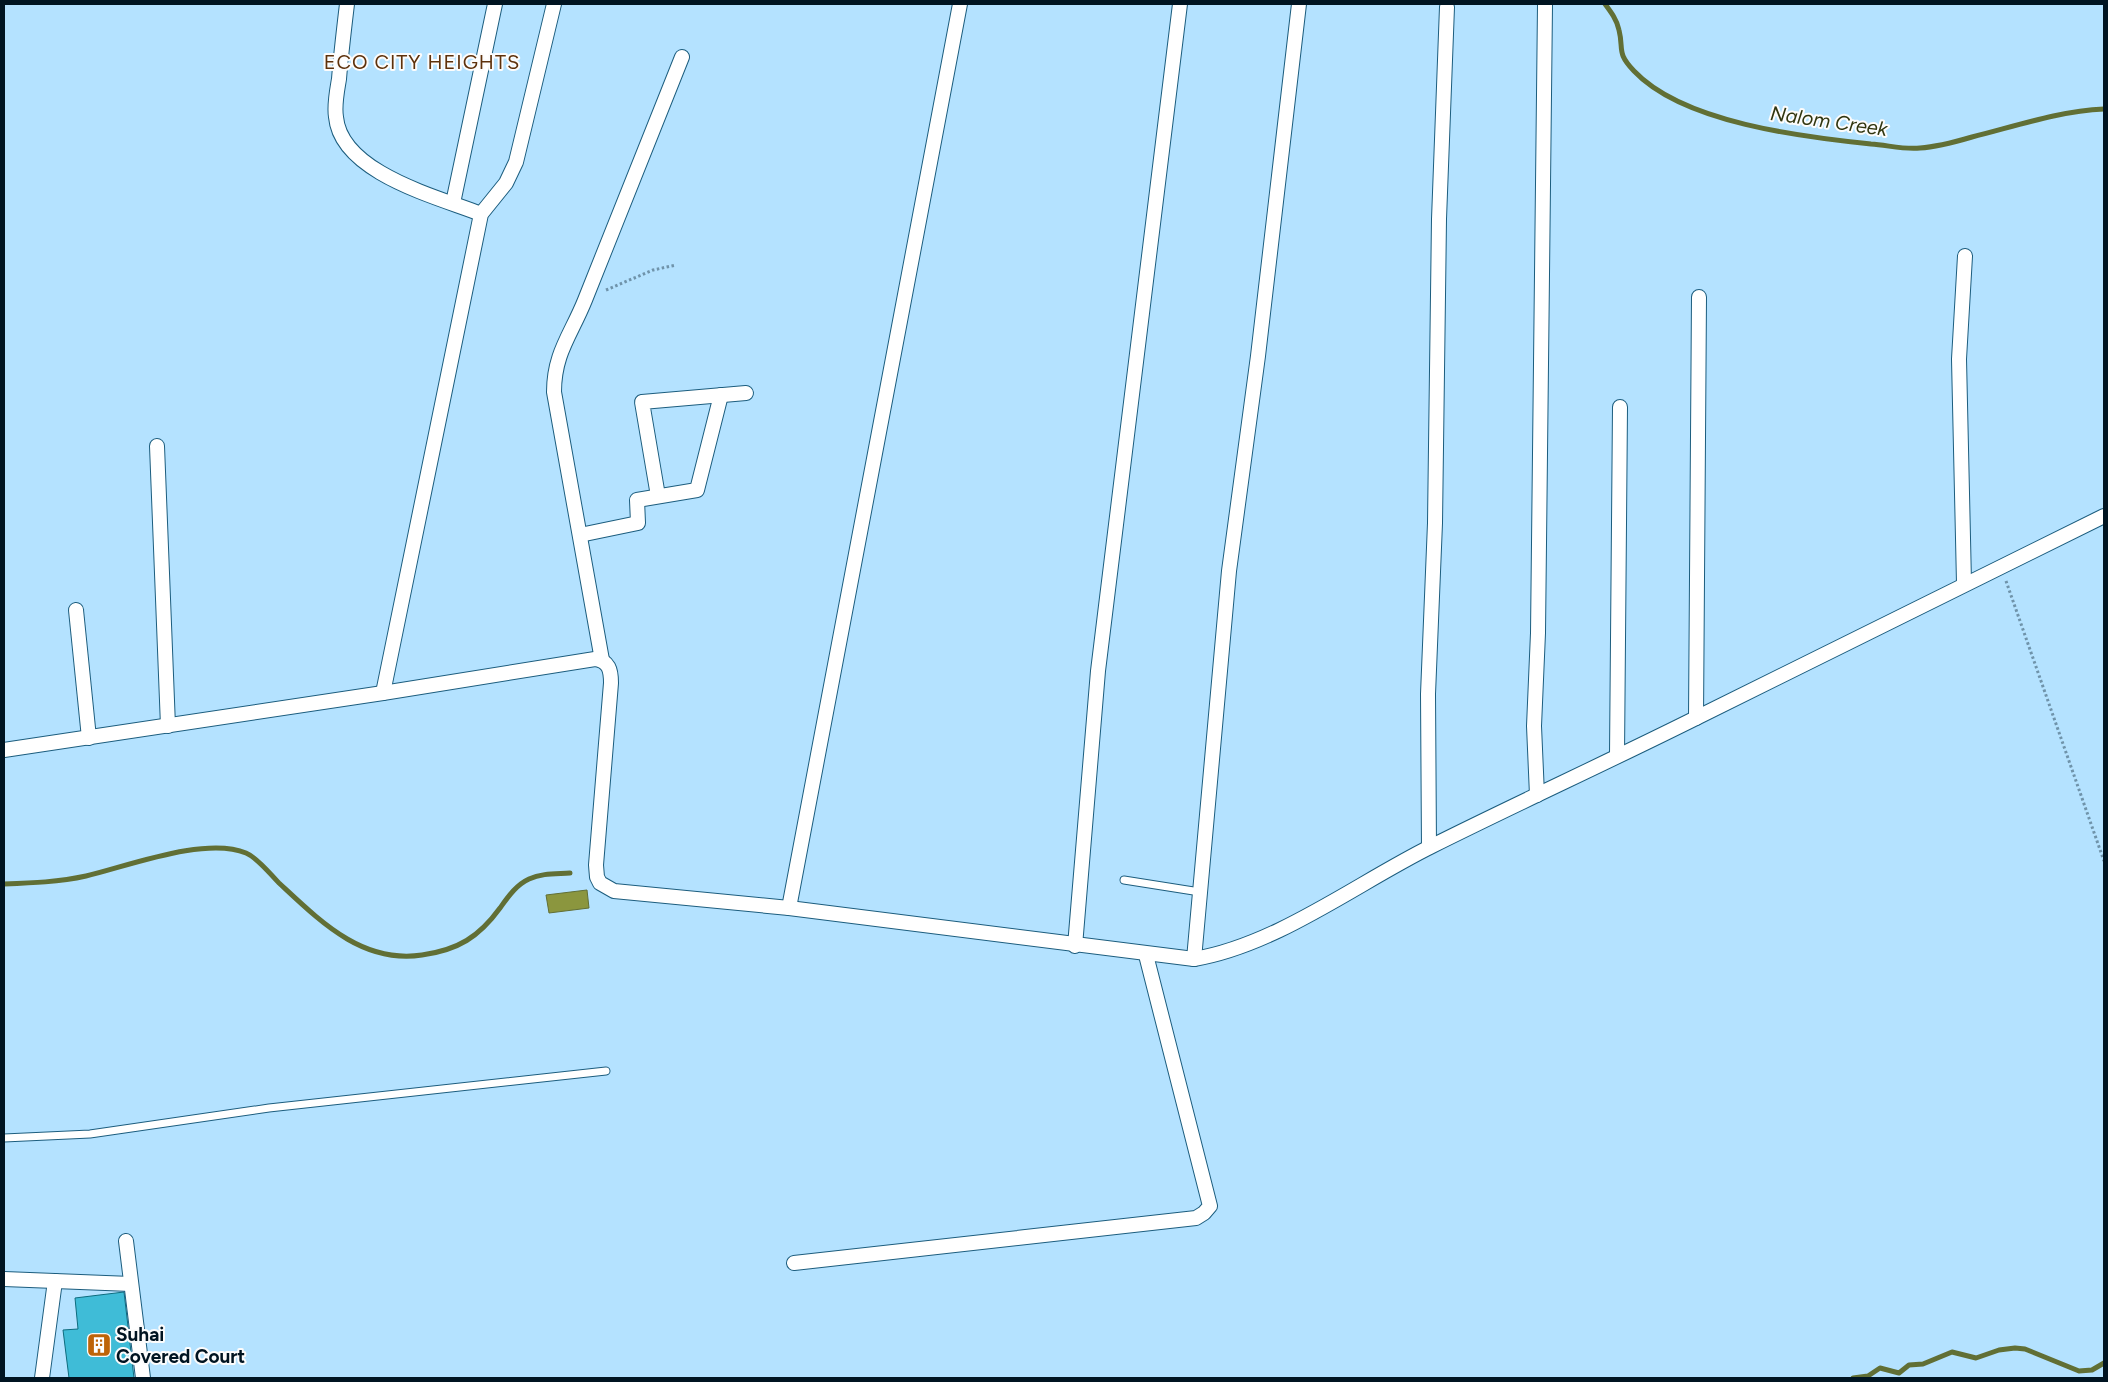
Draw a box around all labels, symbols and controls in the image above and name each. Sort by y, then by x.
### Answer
district label: ECO CITY HEIGHTS [324,50,520,74]
water label: Nalom Creek [1769,101,1890,141]
place label: Suhai Covered Court [116,1323,246,1368]
building icon: Suhai Covered Court [86,1332,112,1358]

